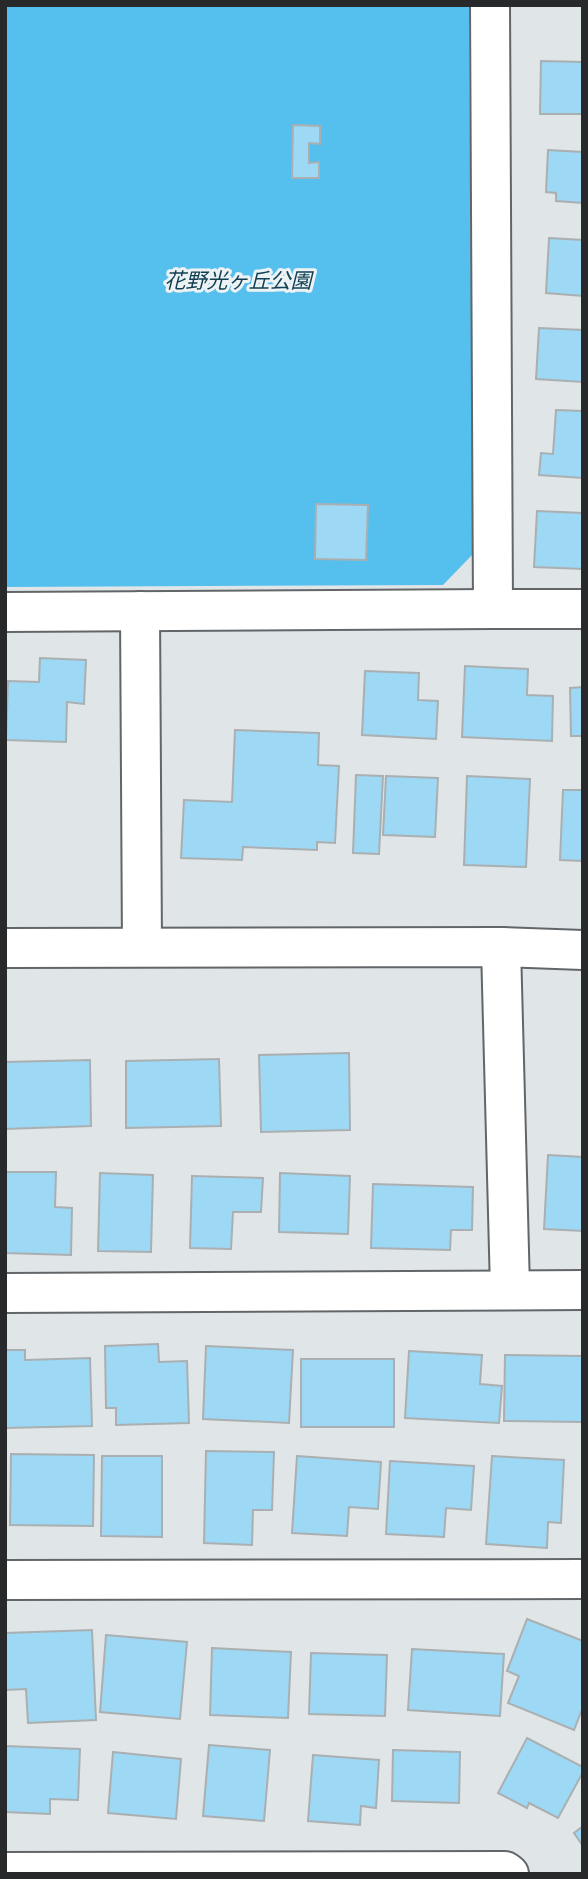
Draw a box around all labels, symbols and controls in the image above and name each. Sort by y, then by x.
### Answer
park label: 花野光ヶ丘公園 [165,266,314,295]

